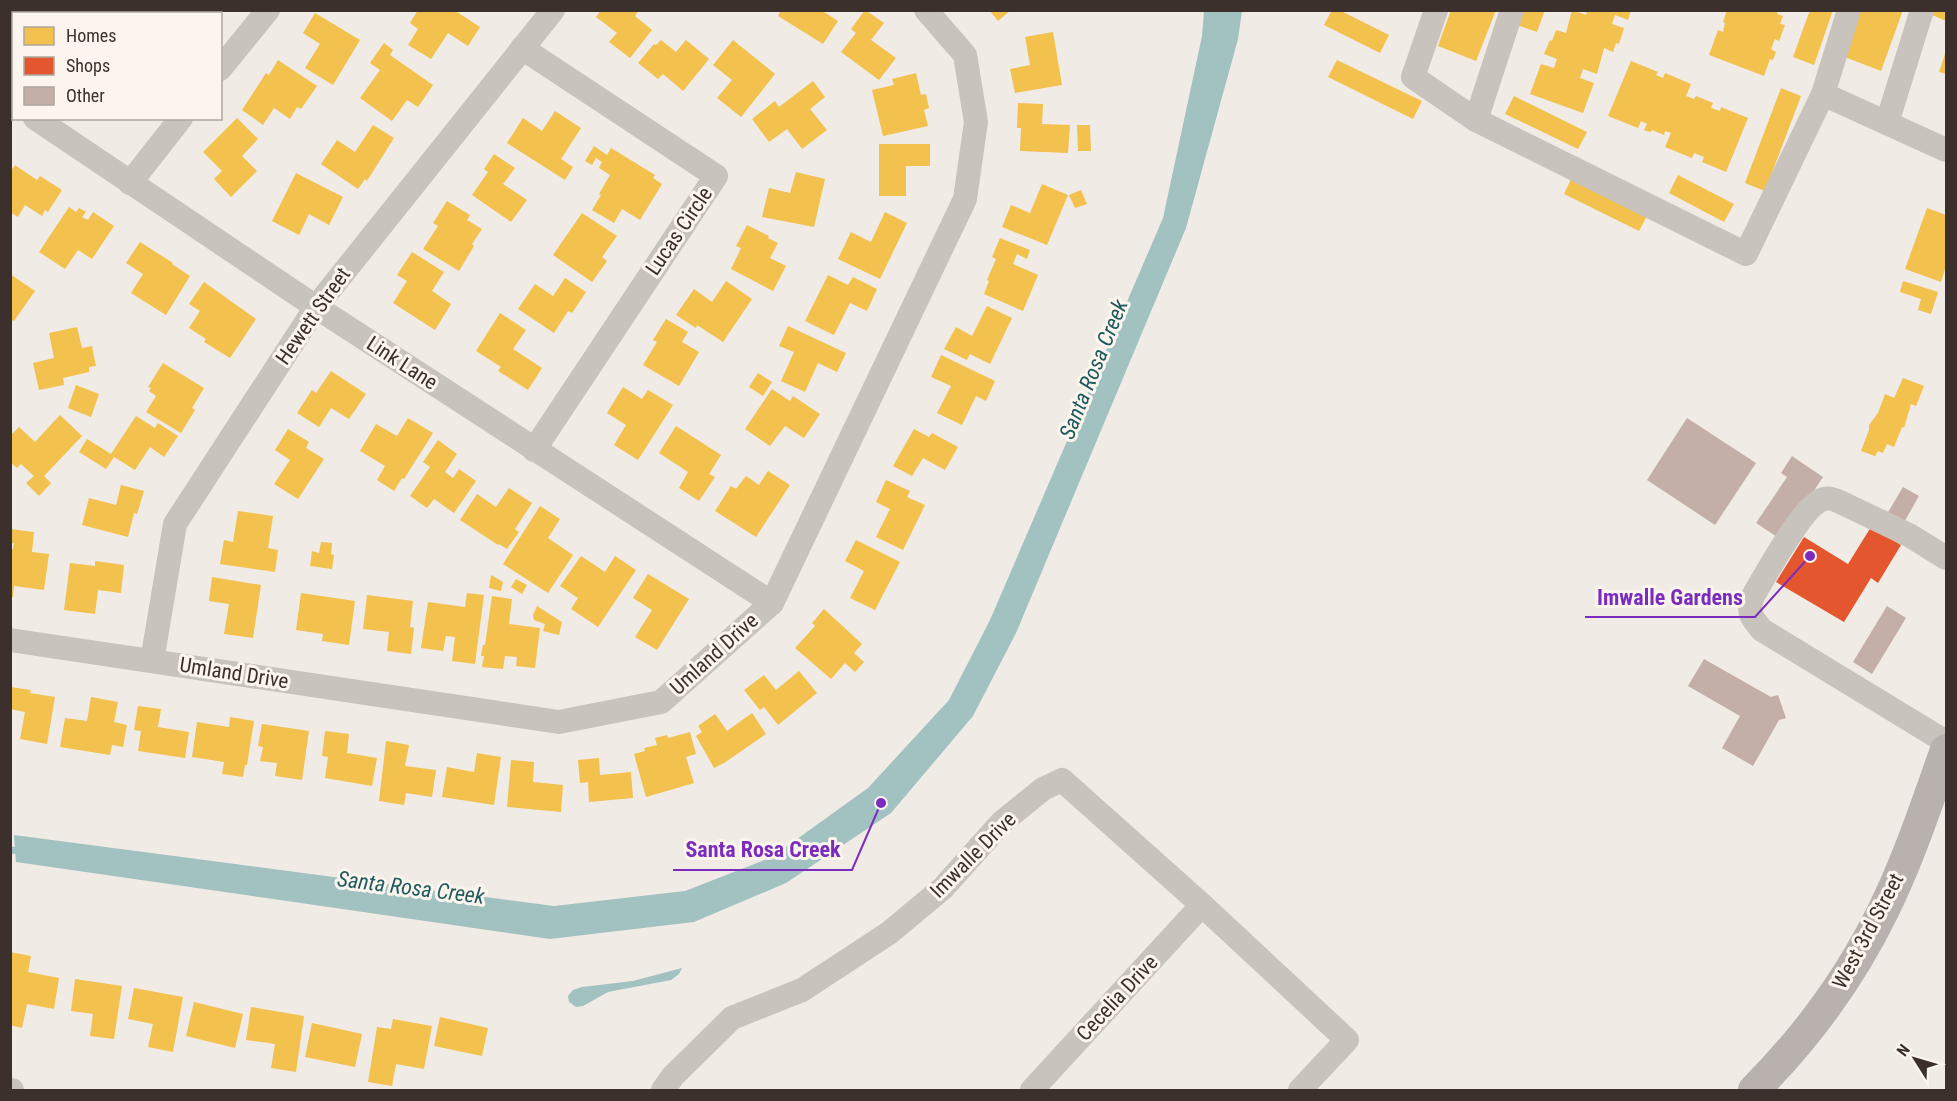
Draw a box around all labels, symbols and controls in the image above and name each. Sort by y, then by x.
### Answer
legend [12,12,222,120]
text: Homes [66,25,116,46]
text: Shops [66,55,110,76]
text: Other [66,85,105,106]
street label: Lucas Circle [641,182,717,280]
street label: Hewett Street [271,263,355,369]
water label: Santa Rosa Creek [1054,295,1133,443]
street label: Link Lane [362,331,442,395]
callout: Imwalle Gardens [1585,577,1755,617]
text: Imwalle Gardens [1597,585,1743,610]
street label: Umland Drive [665,608,763,700]
street label: Umland Drive [178,653,290,693]
street label: Imwalle Drive [925,807,1021,903]
callout: Santa Rosa Creek [673,830,852,870]
text: Santa Rosa Creek [686,837,841,862]
water label: Santa Rosa Creek [336,866,486,909]
street label: West 3rd Street [1828,869,1908,993]
street label: Cecelia Drive [1071,950,1163,1046]
north arrow [1885,1029,1945,1089]
text: N [1893,1041,1914,1060]

